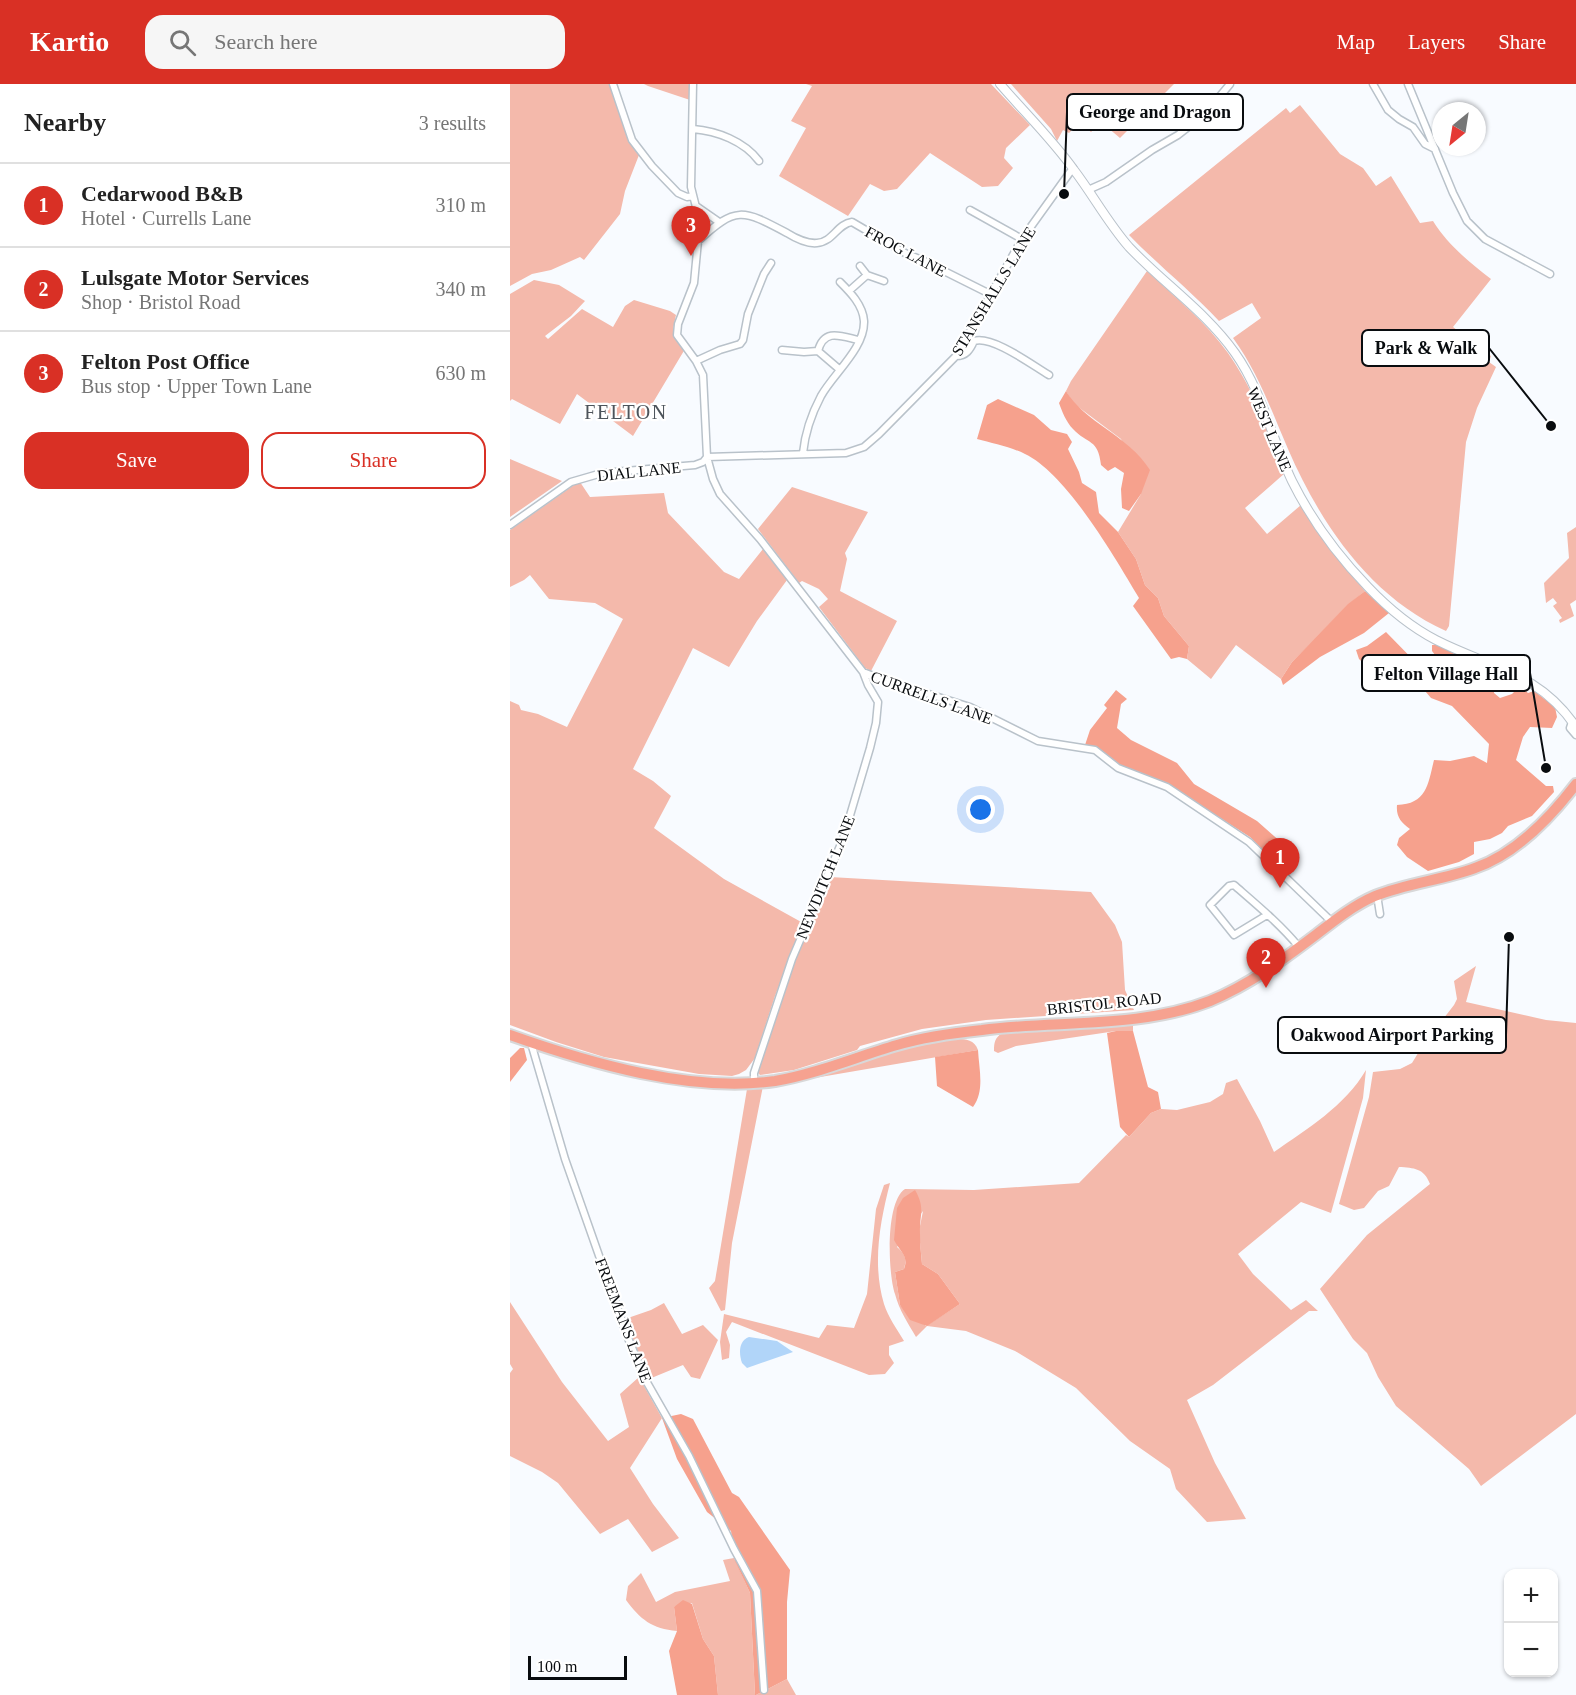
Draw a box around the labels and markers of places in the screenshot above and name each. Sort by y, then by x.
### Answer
callout: George and Dragon [1067,94,1243,130]
pin: 3 [672,206,711,256]
callout: Park & Walk [1362,330,1489,366]
callout: Felton Village Hall [1362,655,1530,691]
pin: 1 [1260,838,1300,888]
pin: 2 [1246,938,1286,988]
callout: Oakwood Airport Parking [1278,1017,1506,1053]

